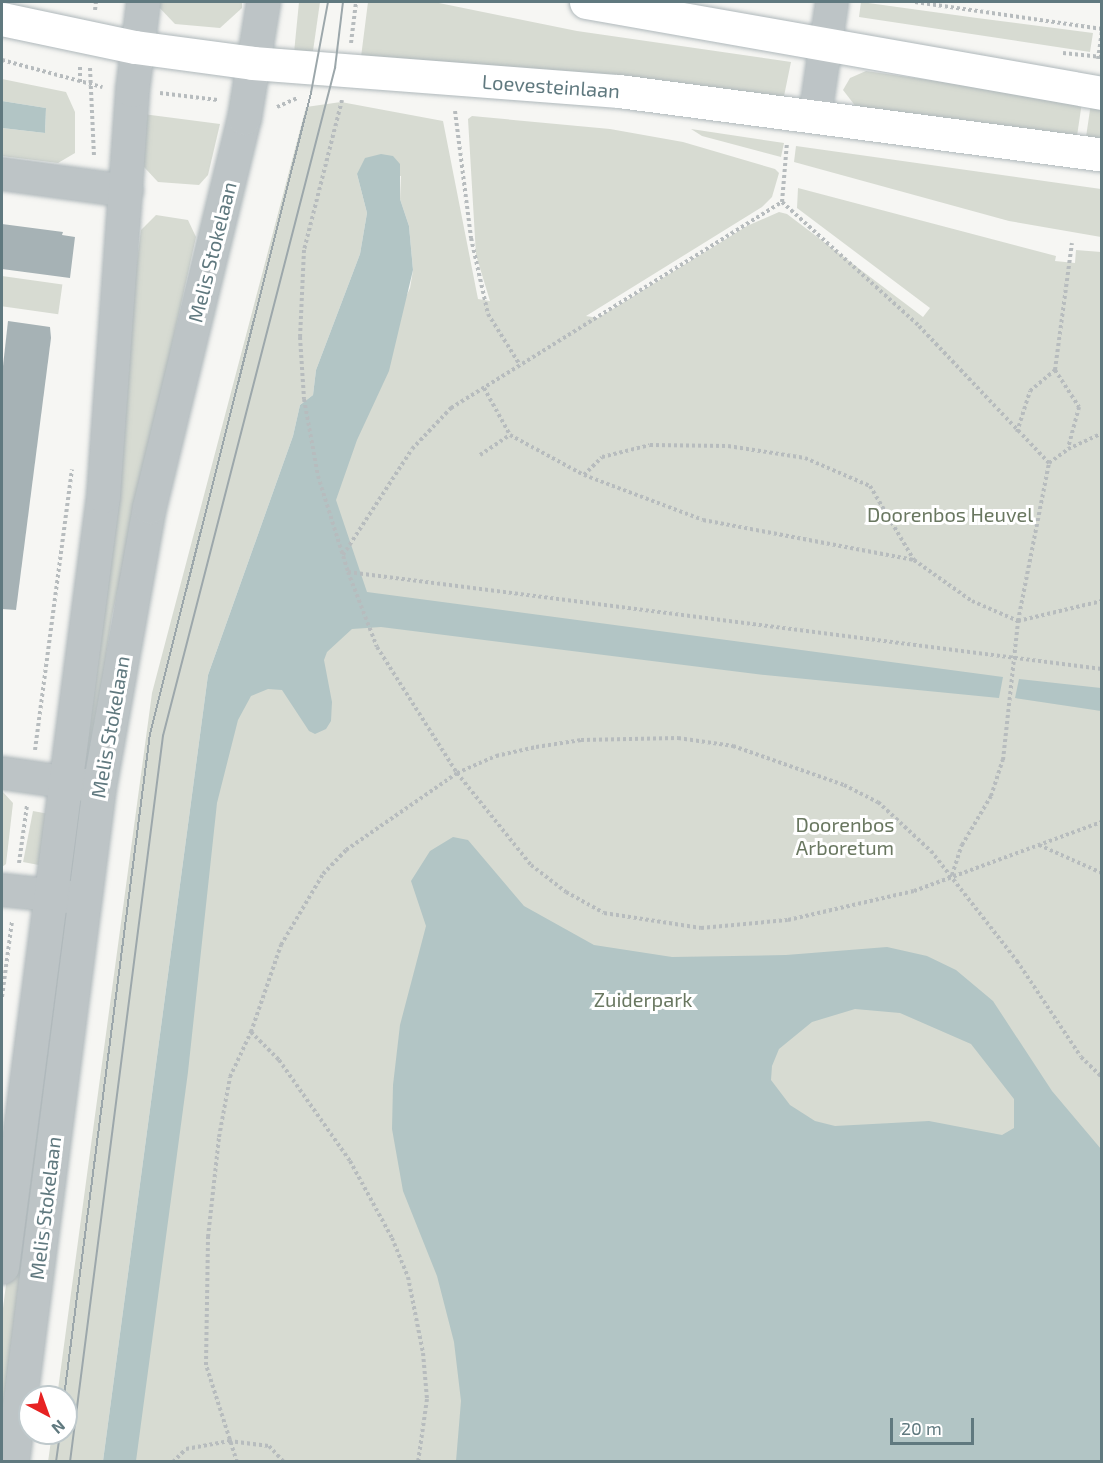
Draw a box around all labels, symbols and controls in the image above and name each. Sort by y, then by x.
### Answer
street label: Loevesteinlaan [481,69,621,103]
street label: Melis Stokelaan [183,179,241,325]
park label: Doorenbos Heuvel [867,502,1033,526]
street label: Melis Stokelaan [86,654,134,800]
park label: Doorenbos Arboretum [795,813,895,860]
park label: Zuiderpark [594,987,692,1011]
street label: Melis Stokelaan [24,1135,66,1281]
north arrow [18,1385,78,1445]
scale bar [893,1406,977,1444]
text: N [48,1416,69,1438]
text: 20 m [901,1417,942,1439]

